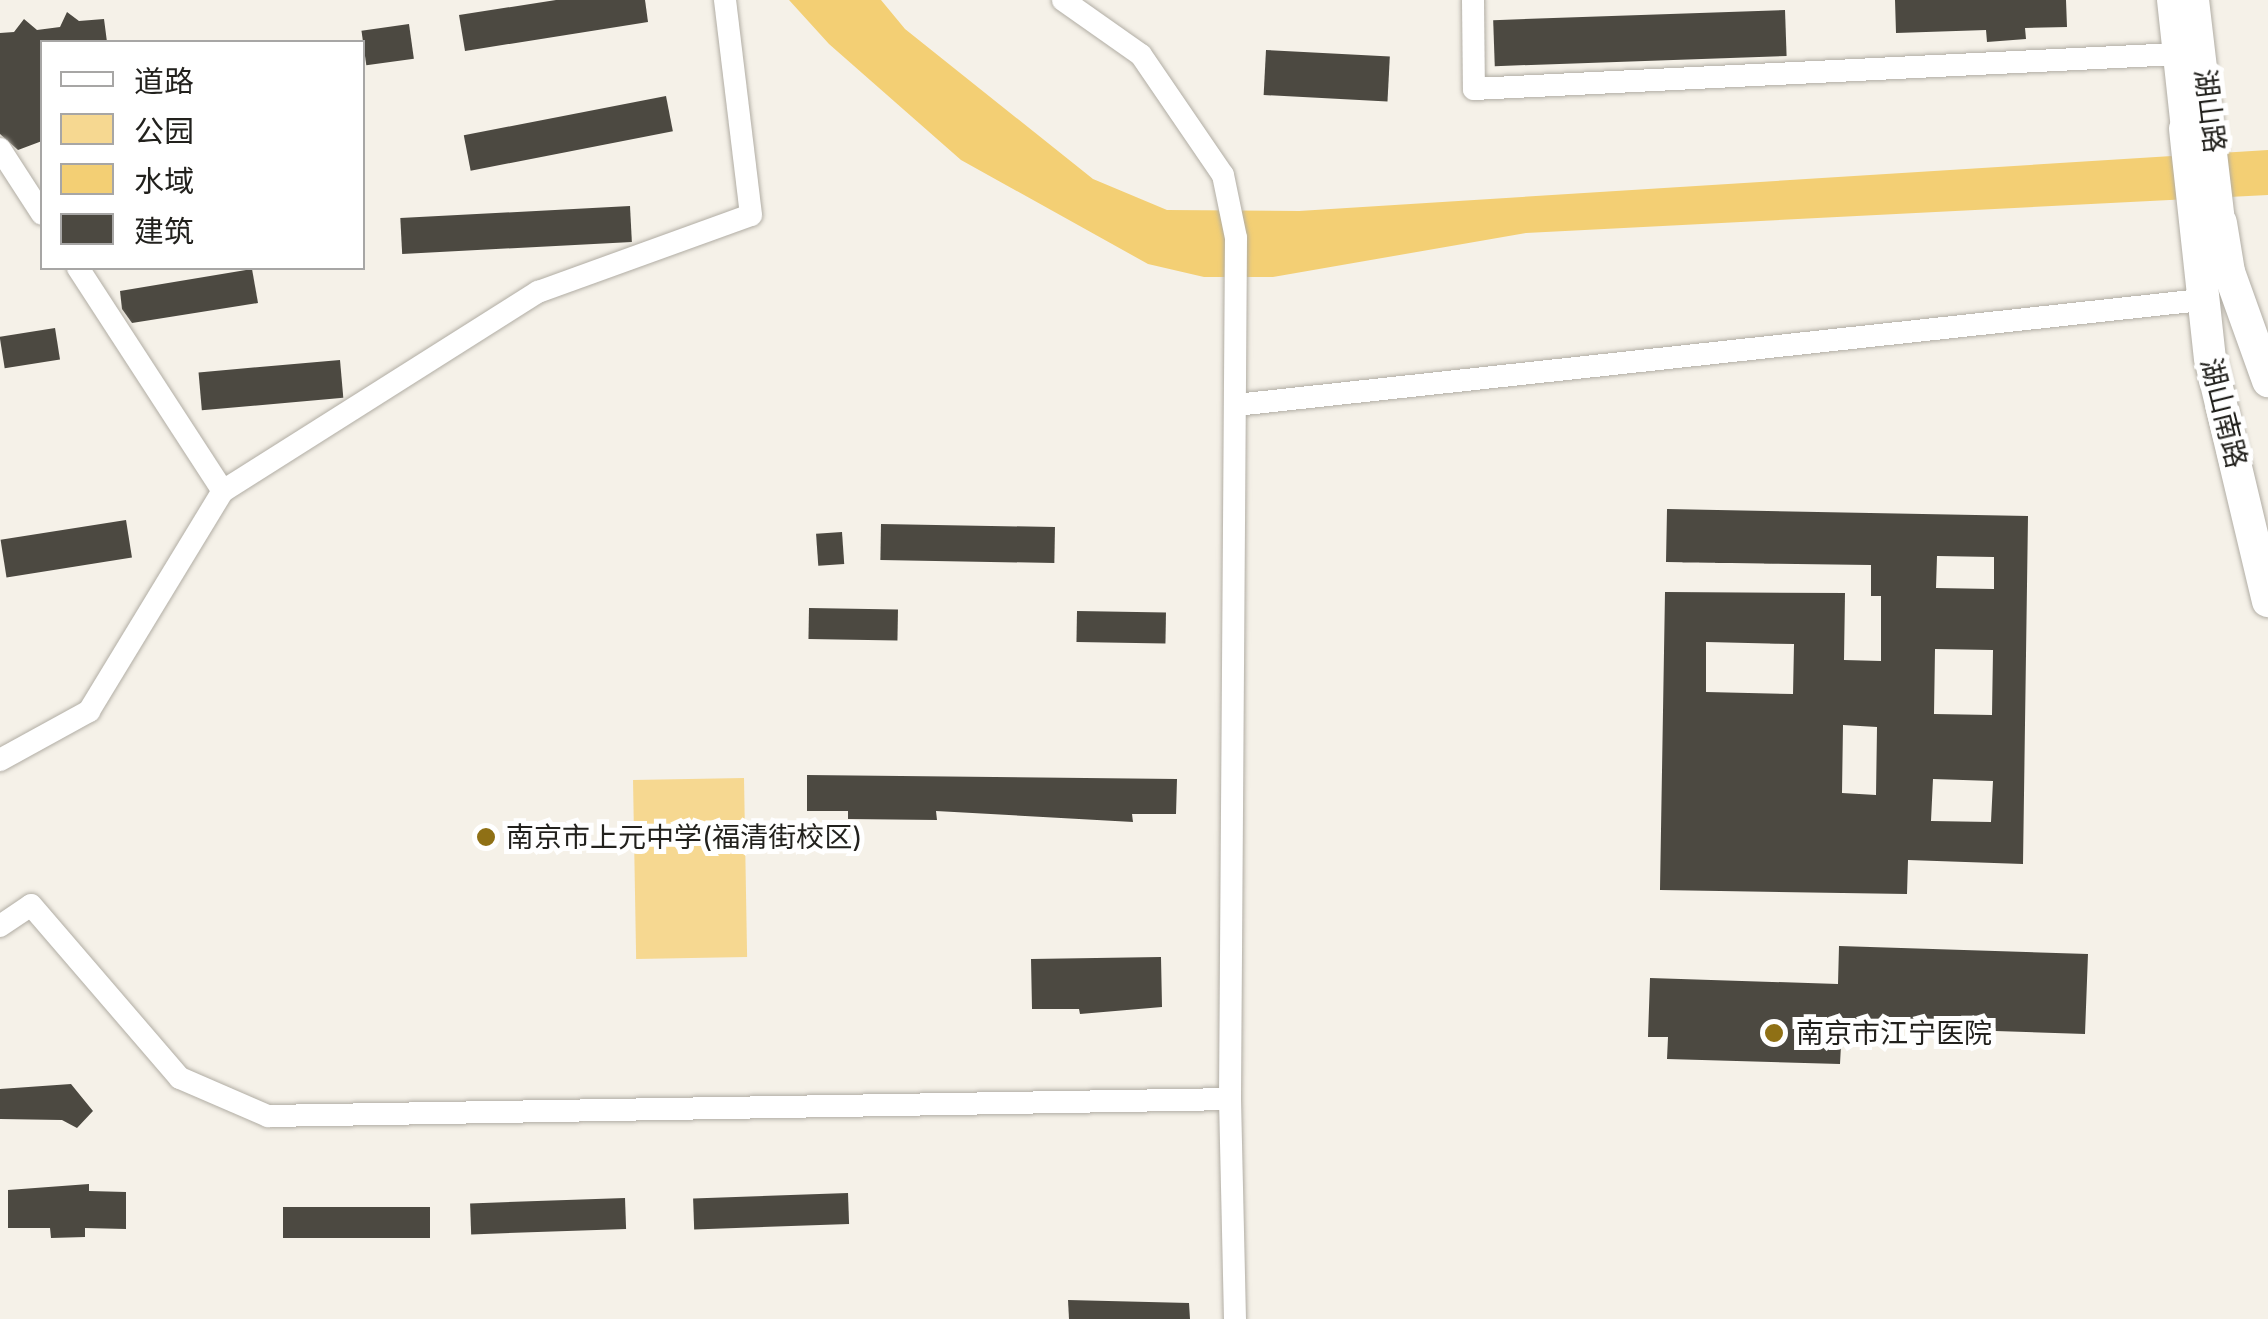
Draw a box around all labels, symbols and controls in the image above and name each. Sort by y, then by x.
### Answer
legend [40,40,365,270]
text: 道路 [134,63,194,99]
street label: 湖山路 [2188,67,2232,155]
text: 公园 [134,113,194,149]
text: 水域 [134,163,194,199]
text: 建筑 [134,213,194,249]
street label: 湖山南路 [2194,355,2254,471]
place label: 南京市上元中学(福清街校区) [506,820,862,854]
marker: 南京市上元中学(福清街校区) [475,826,497,848]
place label: 南京市江宁医院 [1796,1016,1992,1050]
marker: 南京市江宁医院 [1761,1020,1787,1046]

